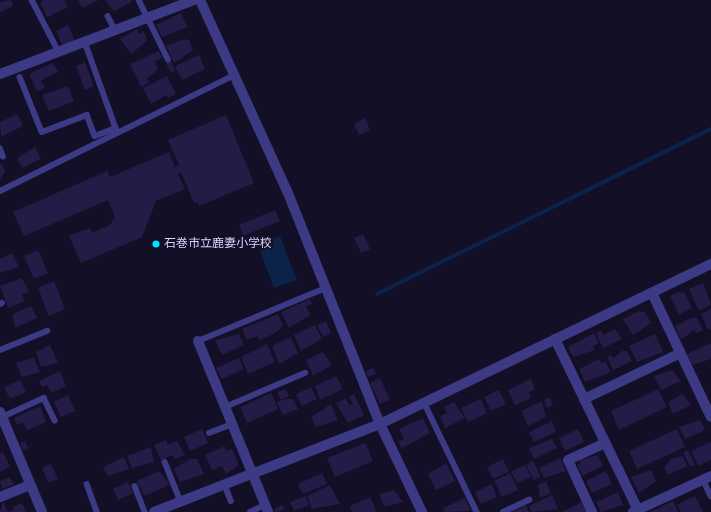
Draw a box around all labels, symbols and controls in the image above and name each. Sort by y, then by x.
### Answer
place label: 石巻市立鹿妻小学校 [164,237,272,251]
marker: 石巻市立鹿妻小学校 [151,239,161,249]

